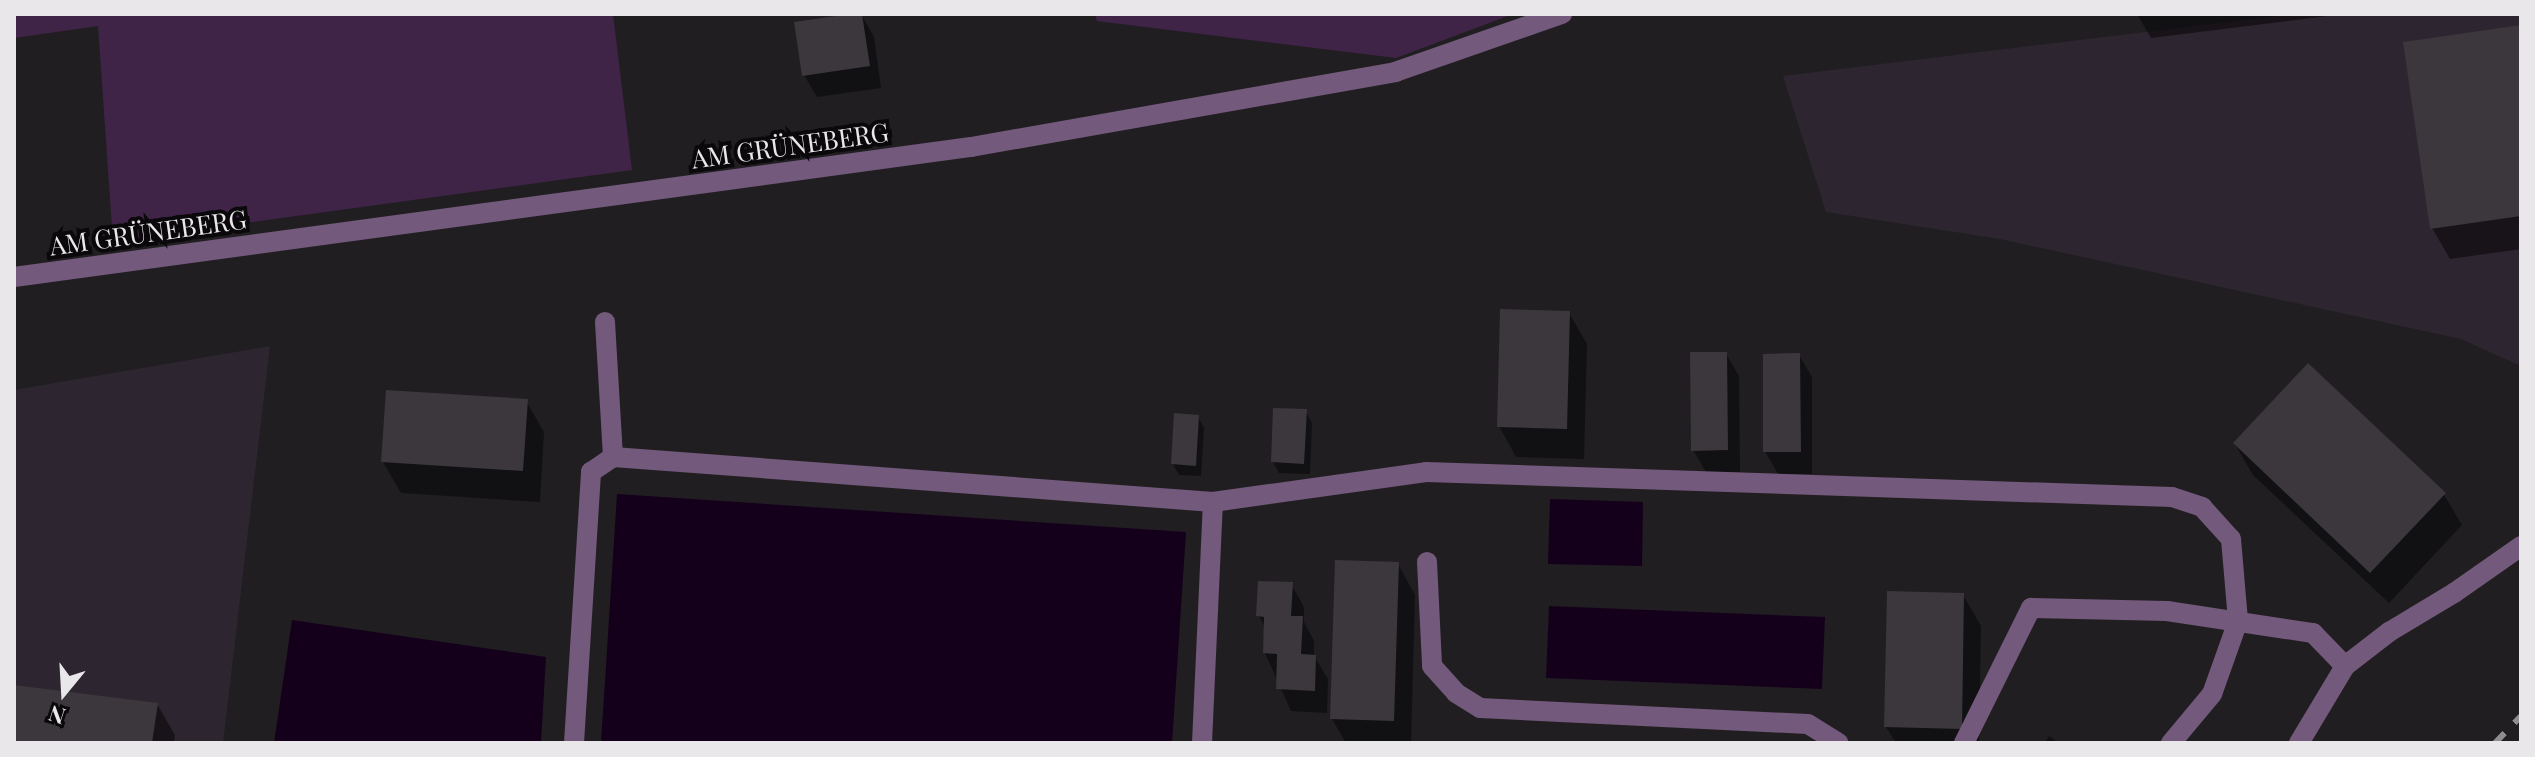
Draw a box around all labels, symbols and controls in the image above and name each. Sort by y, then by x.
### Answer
street label: AM GRÜNEBERG [689,116,891,174]
street label: AM GRÜNEBERG [47,203,249,261]
north arrow [24,653,104,733]
text: N [44,699,69,733]

